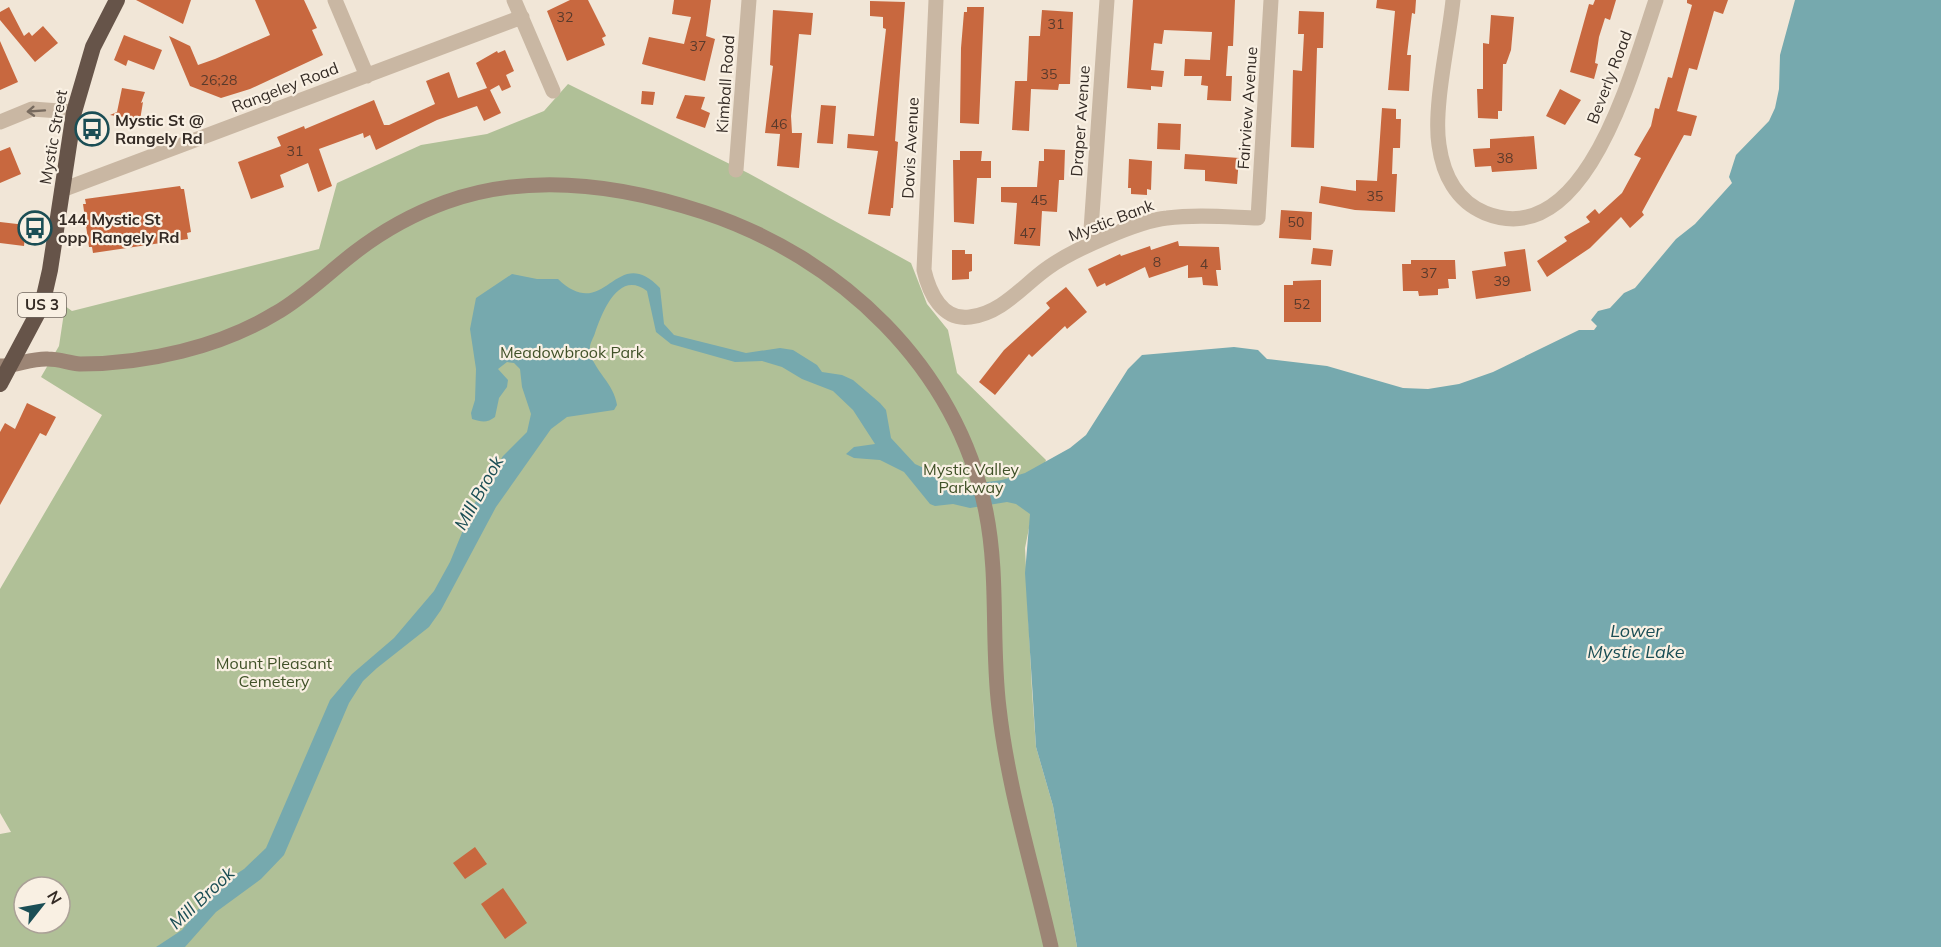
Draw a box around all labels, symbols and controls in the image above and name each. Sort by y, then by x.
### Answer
house number: 32 [557,8,573,26]
house number: 31 [1048,15,1064,33]
street label: Beverly Road [1582,28,1636,126]
street label: Kimball Road [712,34,738,134]
house number: 37 [690,37,706,55]
street label: Fairview Avenue [1233,46,1261,170]
street label: Rangeley Road [229,57,341,117]
house number: 35 [1041,65,1057,83]
street label: Draper Avenue [1066,65,1094,177]
house number: 26;28 [201,71,237,89]
street label: Mystic Street [35,88,71,186]
street label: Davis Avenue [897,97,923,199]
one-way arrow [27,105,46,116]
place label: Mystic St @ Rangely Rd [115,110,204,148]
bus stop icon: Mystic St @ Rangely Rd [74,111,110,147]
house number: 46 [771,115,787,133]
house number: 31 [287,142,303,160]
house number: 38 [1497,149,1513,167]
house number: 35 [1367,187,1383,205]
house number: 45 [1031,191,1047,209]
street label: Mystic Bank [1066,194,1157,245]
place label: 144 Mystic St opp Rangely Rd [58,209,179,247]
bus stop icon: 144 Mystic St opp Rangely Rd [17,210,53,246]
house number: 50 [1288,213,1304,231]
house number: 47 [1020,224,1036,242]
house number: 8 [1153,253,1161,271]
house number: 4 [1200,255,1209,273]
house number: 37 [1421,264,1437,282]
house number: 39 [1494,272,1510,290]
road number: US 3 [18,293,66,317]
house number: 52 [1294,295,1310,313]
park label: Meadowbrook Park [500,342,645,362]
water label: Mill Brook [449,451,509,534]
park label: Mystic Valley Parkway [923,459,1019,497]
water label: Lower Mystic Lake [1587,619,1685,663]
park label: Mount Pleasant Cemetery [216,653,333,691]
water label: Mill Brook [164,861,240,934]
north arrow [12,875,72,935]
text: N [43,887,67,908]

